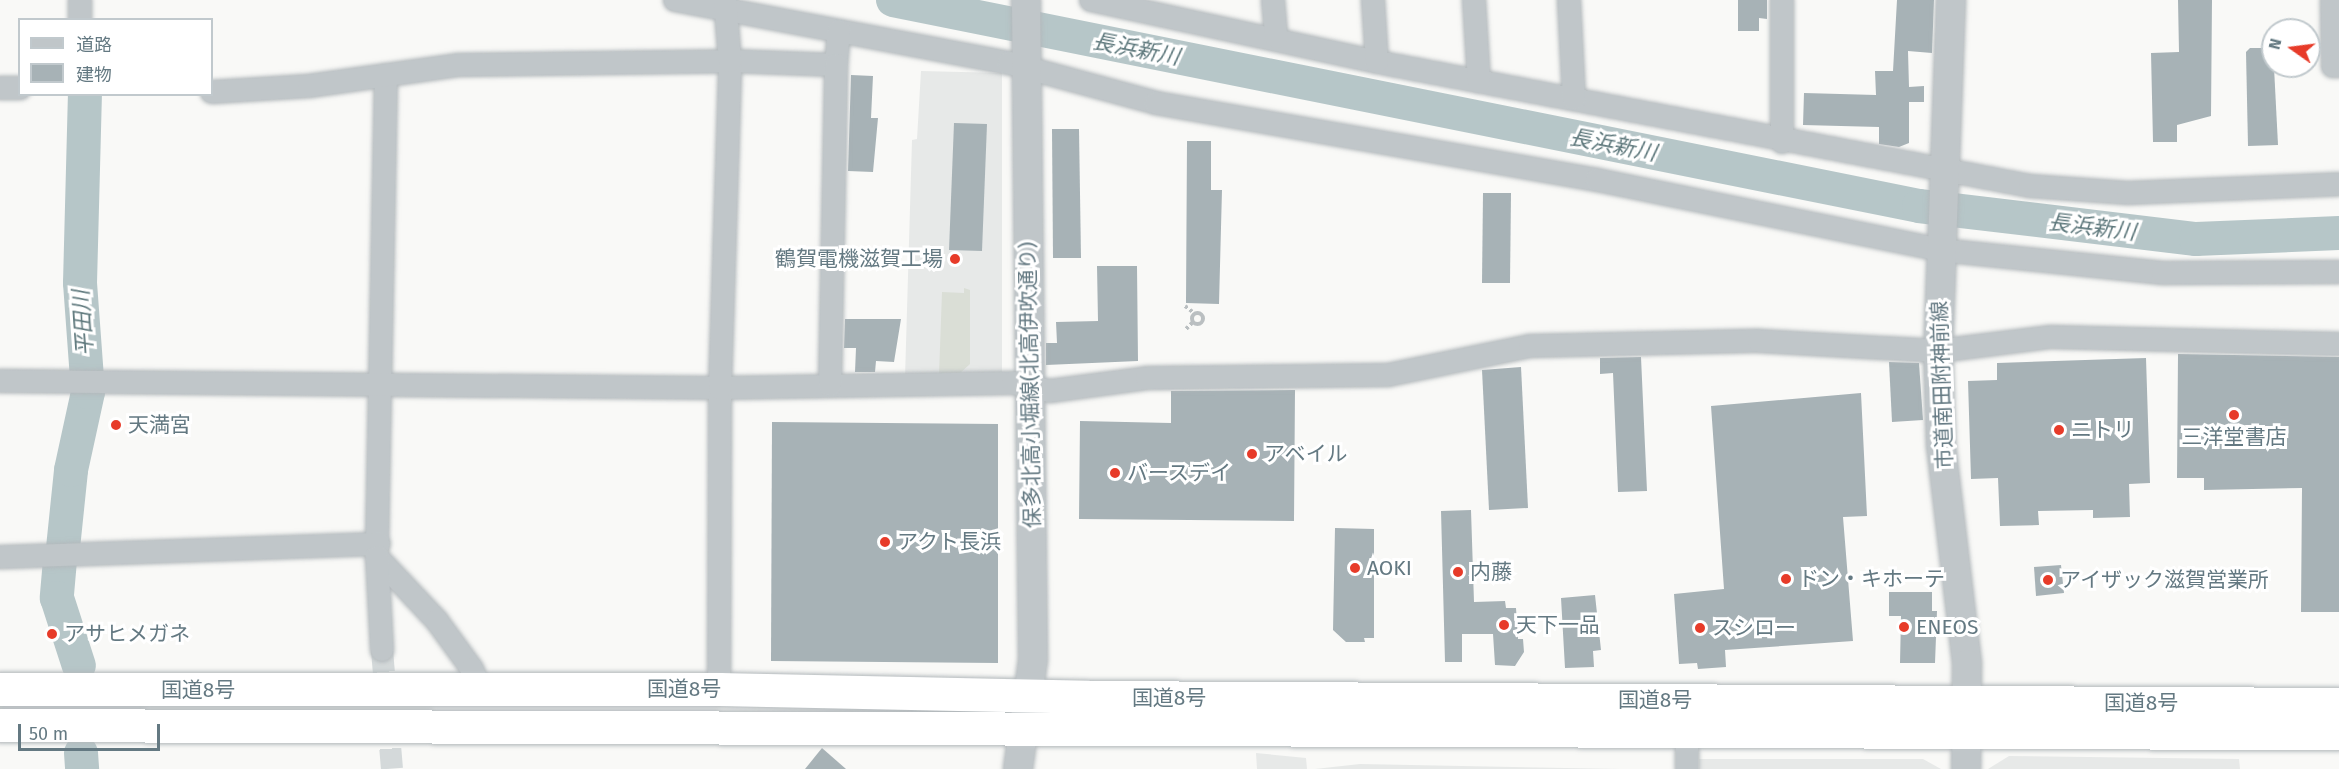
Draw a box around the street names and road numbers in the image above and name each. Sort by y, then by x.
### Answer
street label: 保多北高小堀線(北高伊吹通り) [1015,241,1045,529]
street label: 市道南田附神前線 [1926,301,1958,469]
street label: 国道8号 [647,676,721,702]
street label: 国道8号 [161,677,235,703]
street label: 国道8号 [1132,685,1206,711]
street label: 国道8号 [1618,687,1692,713]
street label: 国道8号 [2104,690,2178,716]

